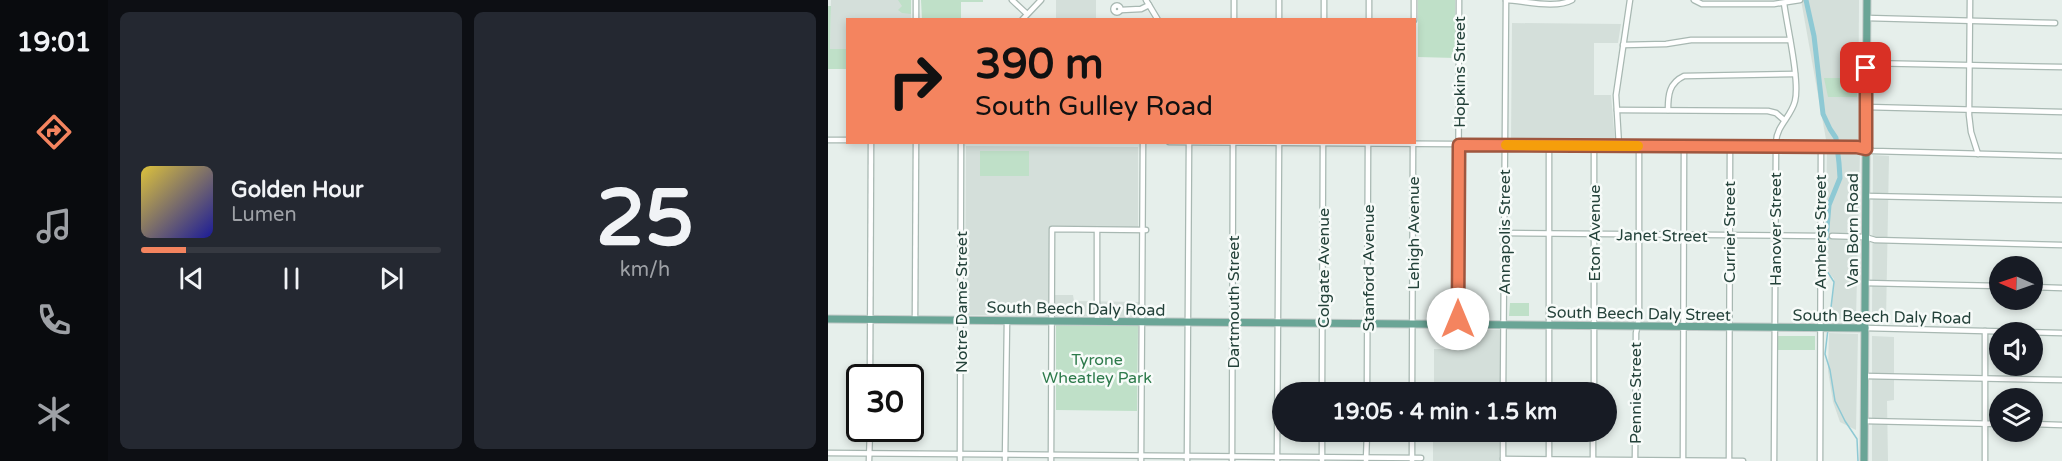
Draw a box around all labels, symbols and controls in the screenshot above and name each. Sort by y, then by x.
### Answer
street label: Hopkins Street [1450,16,1470,128]
text: 19:01 [17,26,91,59]
text: 390 m [975,39,1104,90]
icon: right [876,42,954,120]
pin [1840,42,1891,93]
icon: arrive [1849,51,1882,84]
text: South Gulley Road [975,90,1213,123]
icon: directions [33,111,75,153]
street label: Annapolis Street [1495,169,1515,295]
text: 25 [596,172,694,266]
street label: Hanover Street [1766,172,1786,286]
street label: Van Born Road [1843,173,1863,287]
street label: Amherst Street [1811,174,1831,290]
street label: Lehigh Avenue [1404,176,1424,290]
text: Golden Hour [231,177,363,203]
street label: Currier Street [1720,181,1740,283]
street label: Eton Avenue [1585,185,1605,281]
text: Lumen [231,203,297,227]
icon: music [33,205,75,247]
street label: Stanford Avenue [1359,205,1379,331]
street label: Colgate Avenue [1314,208,1334,328]
street label: Janet Street [1616,225,1708,247]
street label: Notre Dame Street [952,231,972,373]
street label: Dartmouth Street [1224,236,1244,369]
north arrow [1989,256,2043,310]
map controls [1989,256,2043,442]
text: km/h [620,258,670,282]
icon: previous [175,262,208,295]
icon: pause [275,262,308,295]
icon: next [375,262,408,295]
position arrow [1426,287,1490,351]
street label: South Beech Daly Road [986,297,1165,321]
icon: phone [33,299,75,341]
street label: South Beech Daly Street [1547,302,1731,326]
street label: South Beech Daly Road [1792,305,1971,329]
button: sound [1989,322,2043,376]
street label: Pennie Street [1626,342,1646,444]
park label: Tyrone Wheatley Park [1042,350,1152,388]
speed limit sign: 30 [846,364,924,442]
button: layers [1989,388,2043,442]
icon: climate [33,393,75,435]
text: 19:05 · 4 min · 1.5 km [1332,399,1557,425]

